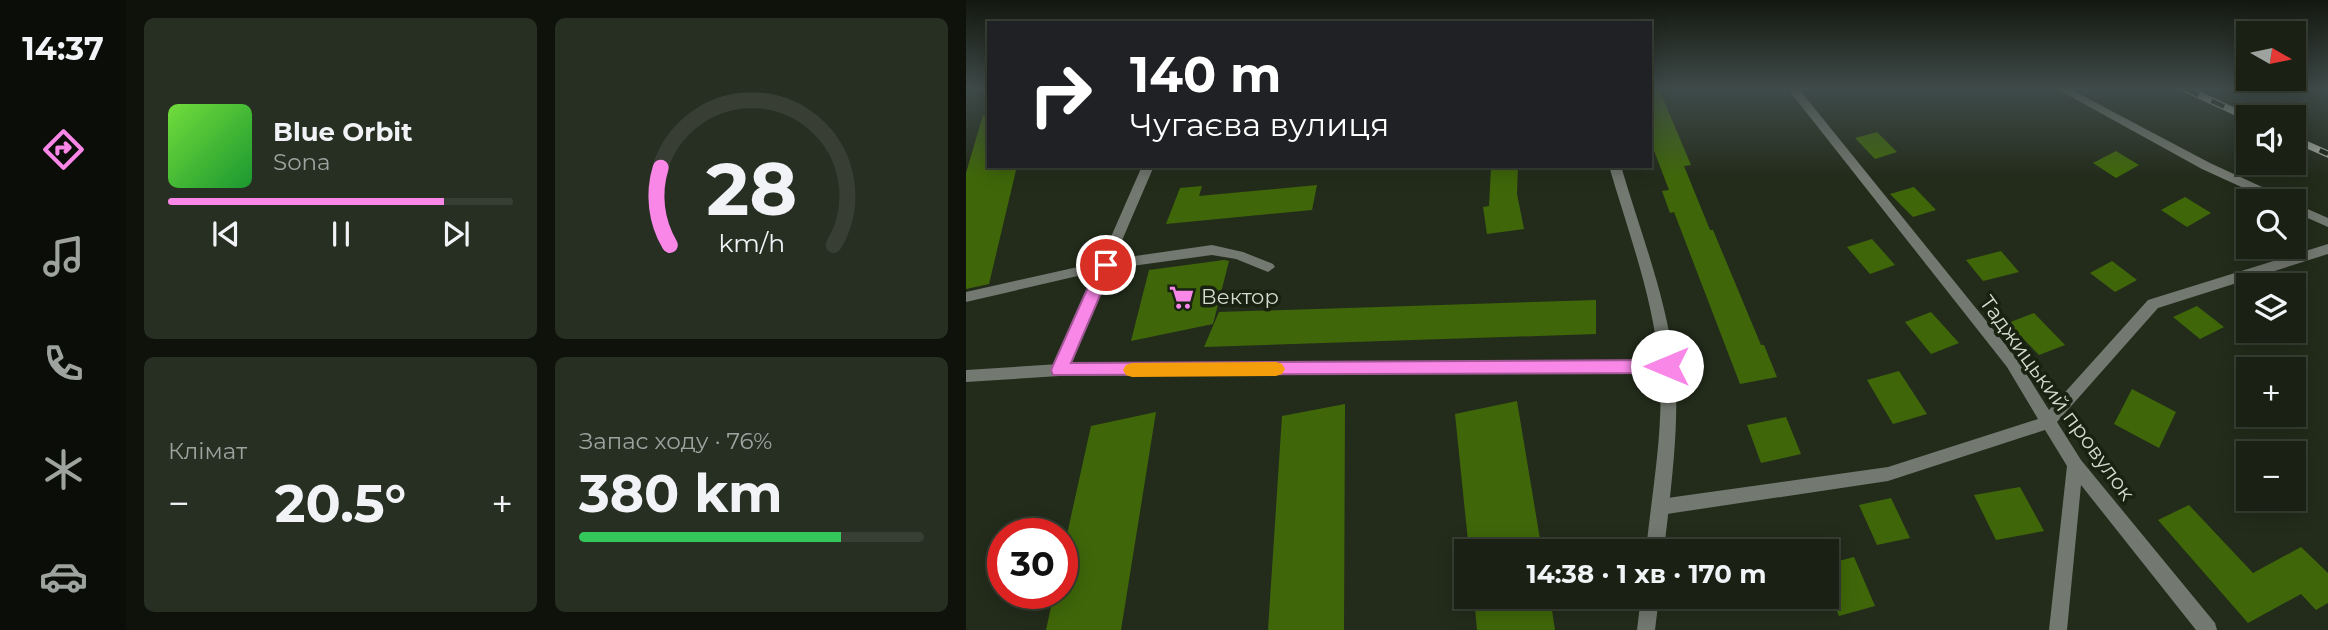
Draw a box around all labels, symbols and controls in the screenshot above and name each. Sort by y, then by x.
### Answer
north arrow [2236,21,2306,91]
map controls [2236,21,2306,511]
text: 14:37 [22,29,104,68]
text: 140 m [1130,45,1282,104]
icon: right [1015,49,1106,140]
text: Чугаєва вулиця [1130,105,1390,144]
button: sound [2236,105,2306,175]
text: Blue Orbit [273,116,412,148]
icon: directions [39,125,88,174]
text: 28 [706,145,797,233]
text: Sona [273,148,331,176]
button: search [2236,189,2306,259]
icon: previous [207,215,245,253]
icon: pause [322,215,360,253]
icon: next [437,215,475,253]
text: km/h [718,228,785,258]
icon: music [39,232,88,281]
pin [1076,235,1136,295]
icon: arrive [1087,246,1125,284]
button: layers [2236,273,2306,343]
supermarket icon: Вектор [1167,283,1195,311]
place label: Вектор [1201,284,1279,309]
street label: Таджицький провулок [1975,290,2140,505]
position arrow [1630,329,1704,403]
icon: phone [39,339,88,388]
button: + [2236,357,2306,427]
text: Запас ходу · 76% [579,427,772,455]
text: Клімат [168,437,247,465]
button: − [2236,441,2306,511]
icon: climate [39,445,88,494]
text: 380 km [579,462,783,525]
text: 20.5° [275,472,406,535]
text: − [168,480,190,527]
text: + [491,480,513,527]
speed limit sign: 30 [987,518,1078,609]
icon: car [39,552,88,601]
text: 14:38 · 1 хв · 170 m [1526,558,1767,590]

